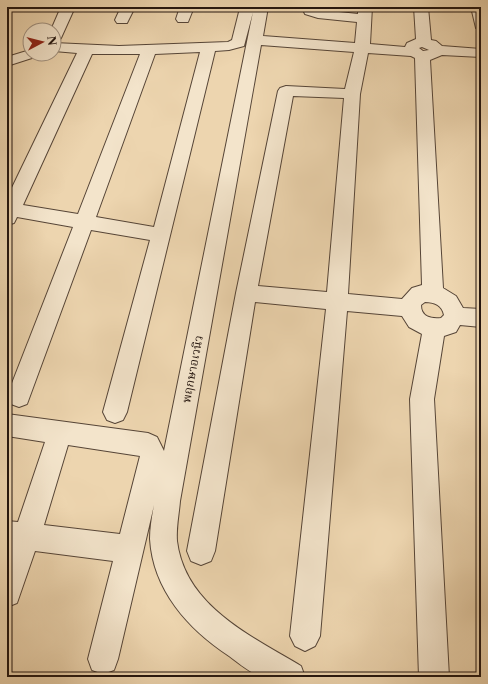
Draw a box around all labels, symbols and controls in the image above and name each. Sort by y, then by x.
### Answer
north arrow [22,22,62,62]
text: N [44,35,60,47]
street label: พฤกษาอเวนิว [178,334,206,404]

